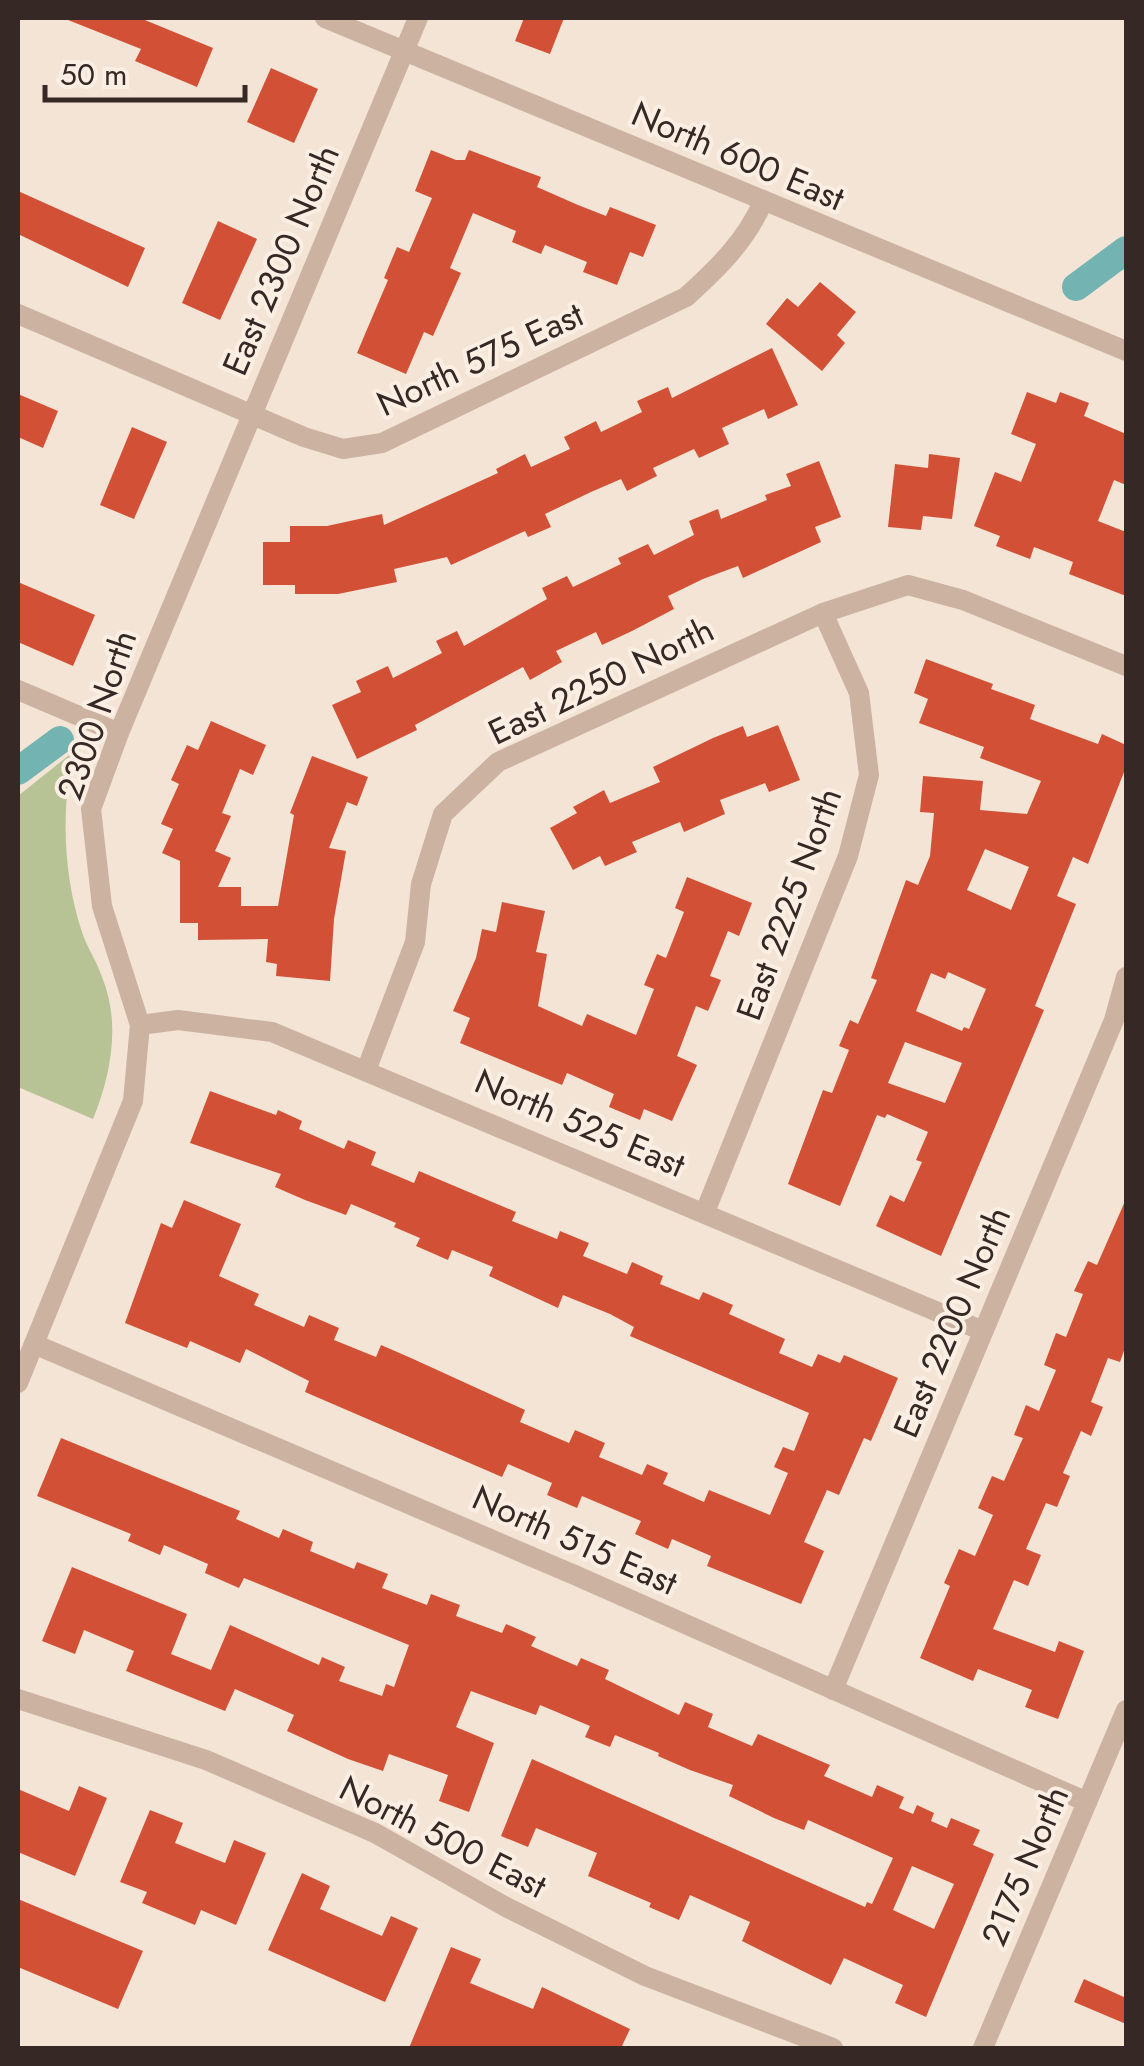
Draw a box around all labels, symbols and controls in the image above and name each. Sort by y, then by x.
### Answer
scale bar [45,40,245,102]
text: 50 m [60,53,127,96]
street label: North 600 East [624,89,853,224]
street label: East 2300 North [210,137,352,383]
street label: North 575 East [369,289,592,429]
street label: East 2250 North [480,605,722,757]
street label: 2300 North [45,623,149,807]
street label: East 2225 North [724,781,854,1027]
street label: North 525 East [467,1056,693,1190]
street label: East 2200 North [881,1199,1023,1445]
street label: North 515 East [464,1472,686,1608]
street label: North 500 East [331,1763,556,1911]
street label: 2175 North [969,1778,1081,1954]

